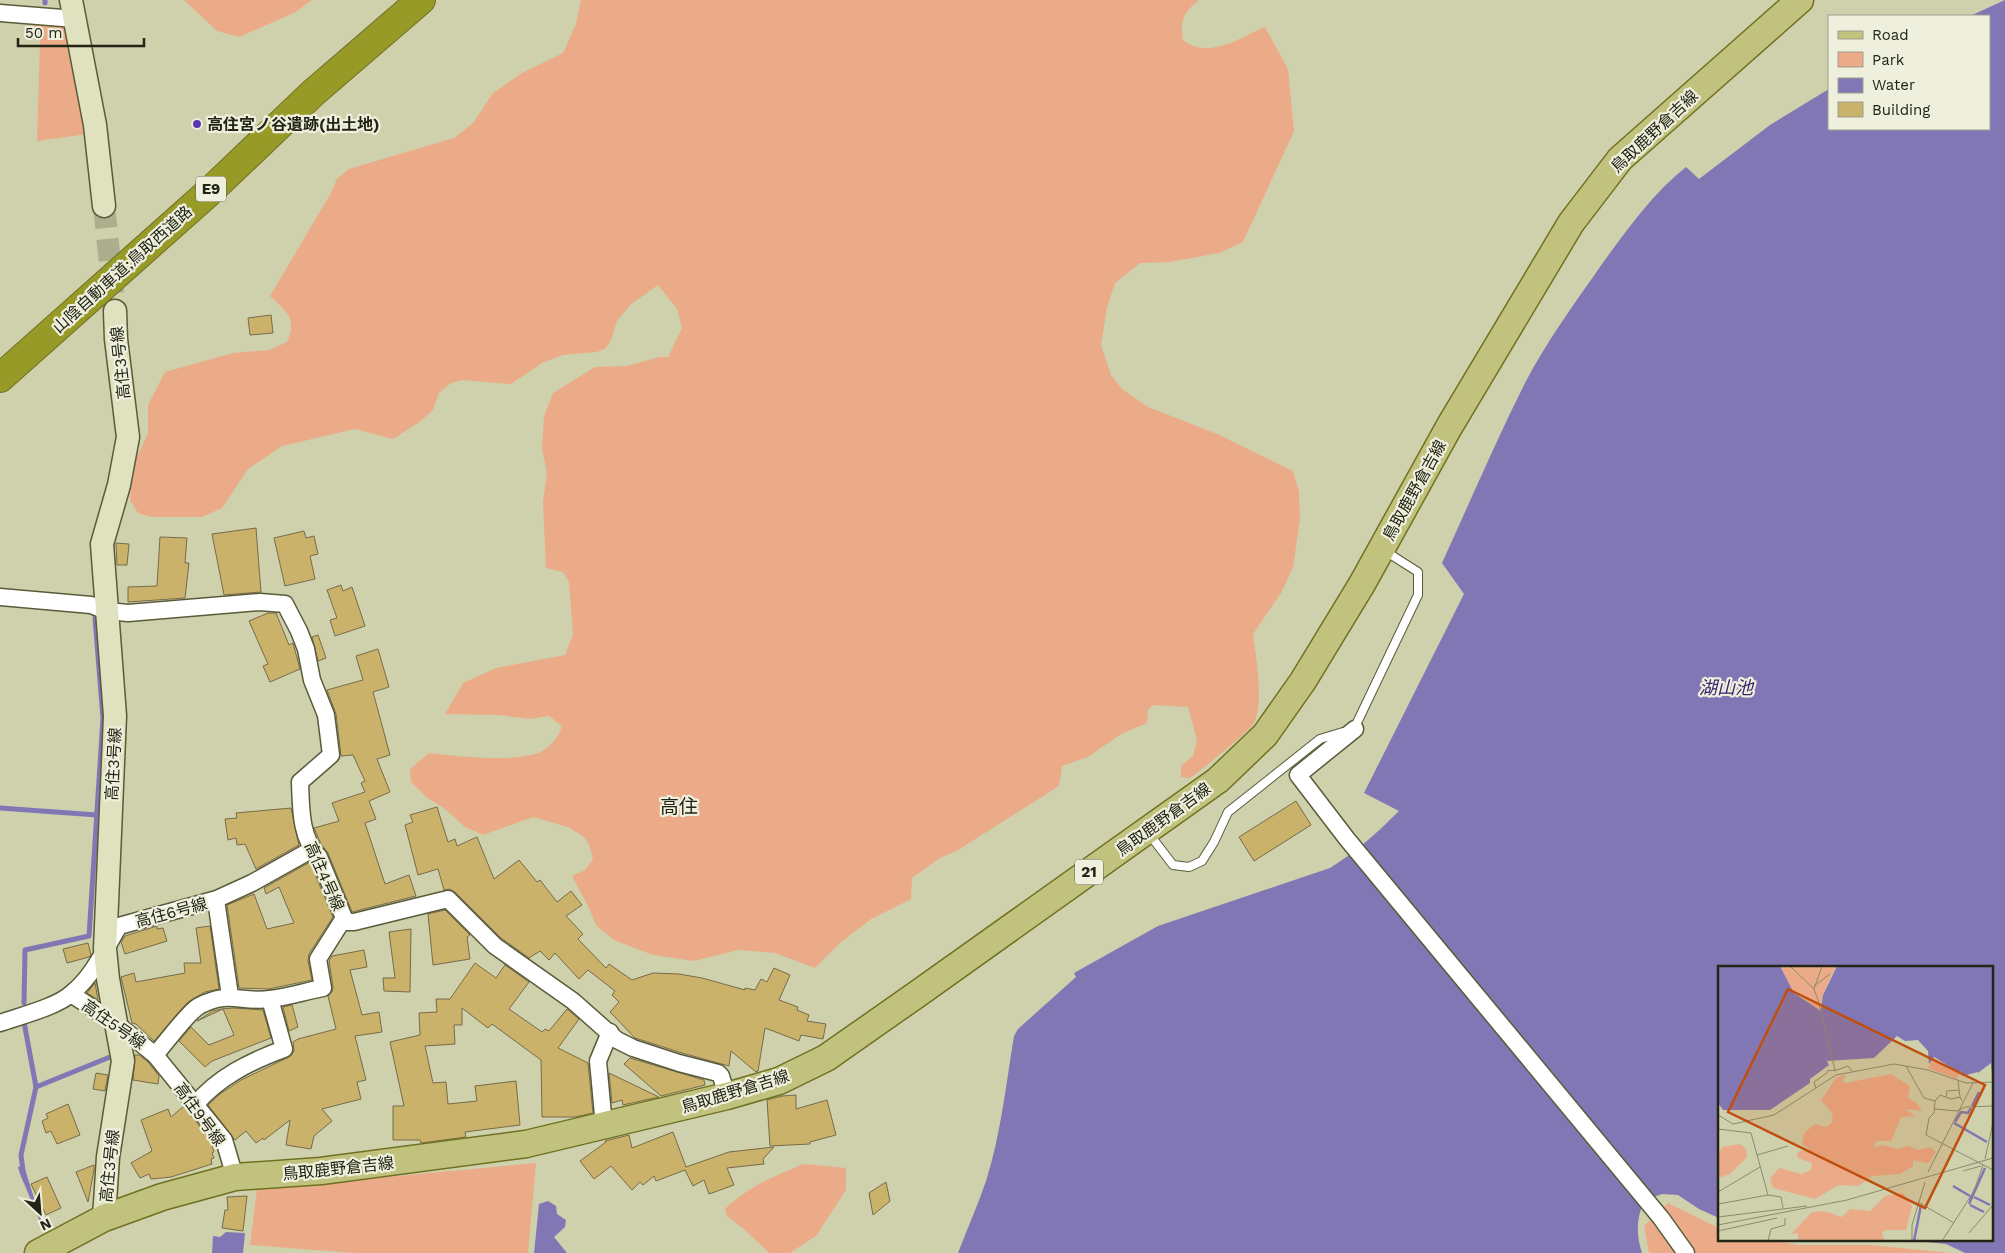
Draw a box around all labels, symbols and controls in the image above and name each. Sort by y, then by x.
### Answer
scale bar [18,15,144,47]
legend [1828,15,1990,130]
text: 50 m [25,24,62,42]
text: Road [1872,26,1909,44]
text: Park [1872,51,1905,69]
text: Water [1872,76,1915,94]
street label: 鳥取鹿野倉吉線 [1607,86,1702,177]
text: Building [1872,101,1930,119]
place label: 高住宮ノ谷遺跡(出土地) [207,115,380,134]
marker: 高住宮ノ谷遺跡(出土地) [191,118,203,130]
road number: E9 [196,176,226,202]
street label: 山陰自動車道;鳥取西道路 [49,202,196,337]
street label: 高住3号線 [107,325,134,400]
street label: 鳥取鹿野倉吉線 [1379,437,1450,544]
water label: 湖山池 [1699,677,1755,698]
street label: 高住3号線 [102,727,125,801]
street label: 鳥取鹿野倉吉線 [1112,779,1214,860]
district label: 高住 [660,795,698,818]
street label: 高住4号線 [301,839,348,914]
road number: 21 [1075,860,1103,884]
street label: 高住6号線 [133,894,209,931]
inset map [1718,966,1992,1240]
street label: 高住5号線 [78,996,149,1053]
street label: 鳥取鹿野倉吉線 [679,1066,791,1117]
street label: 高住9号線 [170,1079,229,1150]
street label: 高住3号線 [96,1129,123,1204]
street label: 鳥取鹿野倉吉線 [281,1153,395,1184]
north arrow [15,1188,65,1238]
text: N [38,1215,54,1234]

